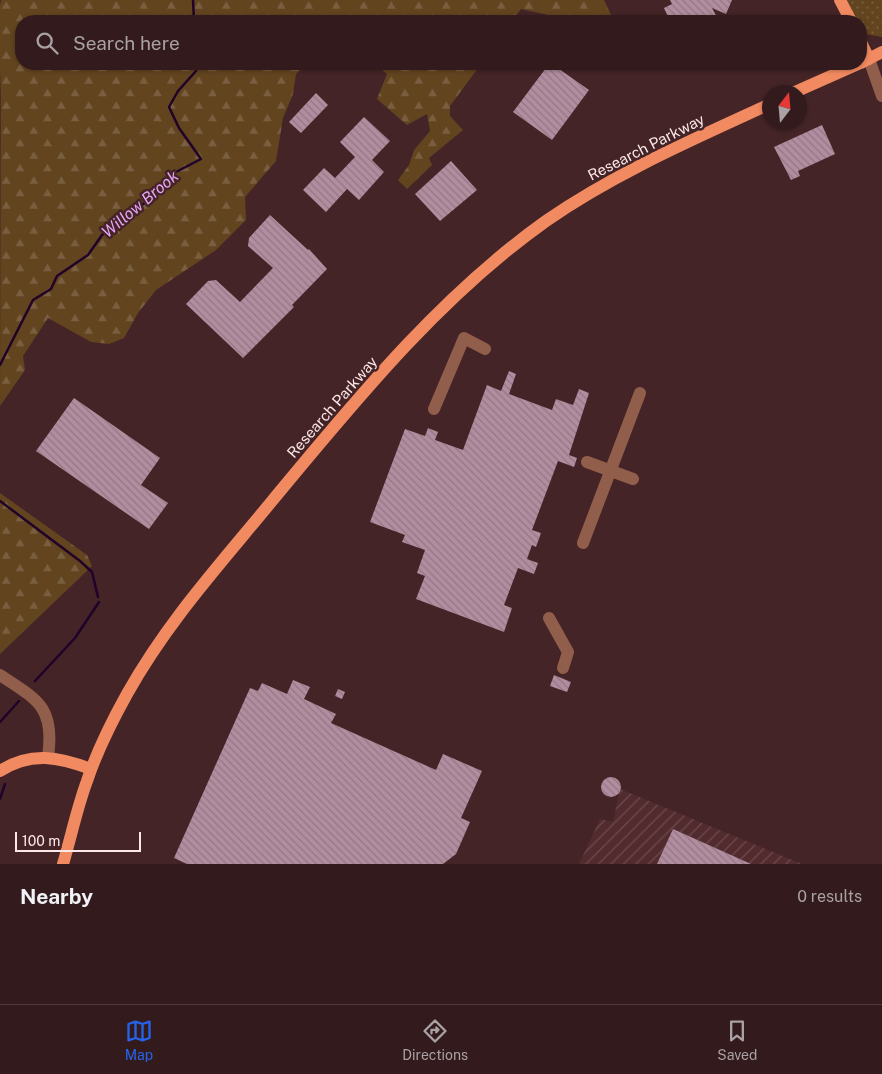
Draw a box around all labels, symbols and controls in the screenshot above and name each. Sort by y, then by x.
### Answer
search box [15,15,867,70]
icon: search [33,29,61,57]
text: Search here [73,32,180,54]
north arrow [762,85,807,130]
street label: Research Parkway [585,110,707,184]
water label: Willow Brook [98,166,182,241]
street label: Research Parkway [283,353,381,461]
scale bar [15,829,141,852]
text: 100 m [22,833,60,849]
text: Nearby [20,884,93,909]
text: 0 results [797,887,862,906]
tab: Map [125,1017,153,1063]
tab: Directions [402,1017,468,1063]
tab: Saved [717,1017,757,1063]

